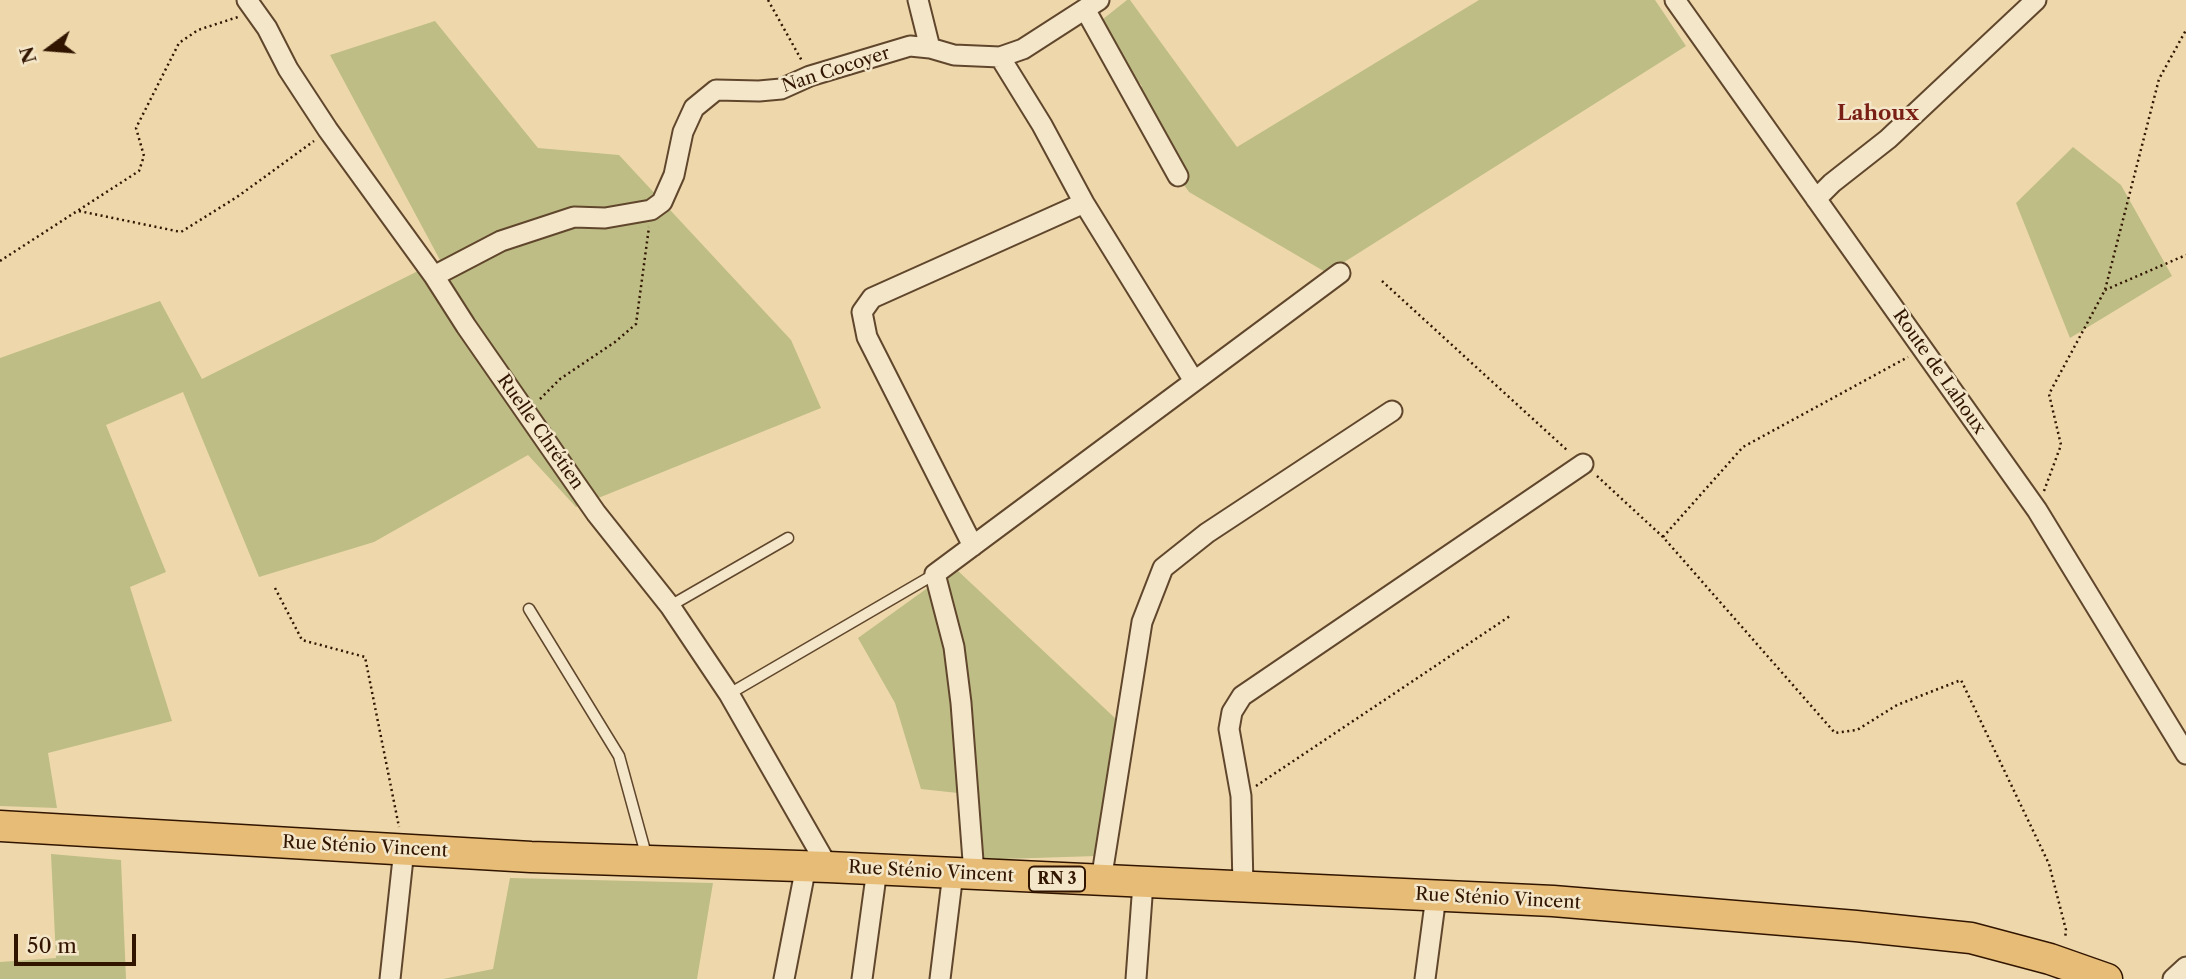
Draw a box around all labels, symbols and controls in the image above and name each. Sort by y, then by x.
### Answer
north arrow [14,14,84,84]
street label: Nan Cocoyer [779,42,893,98]
text: N [15,44,42,66]
district label: Lahoux [1837,101,1919,127]
street label: Route de Lahoux [1888,305,1990,439]
street label: Ruelle Chrétien [492,370,588,494]
street label: Rue Sténio Vincent [282,832,448,862]
street label: Rue Sténio Vincent [848,857,1014,887]
road number: RN 3 [1029,866,1085,892]
street label: Rue Sténio Vincent [1415,884,1581,914]
scale bar [18,920,140,964]
text: 50 m [27,933,77,958]

